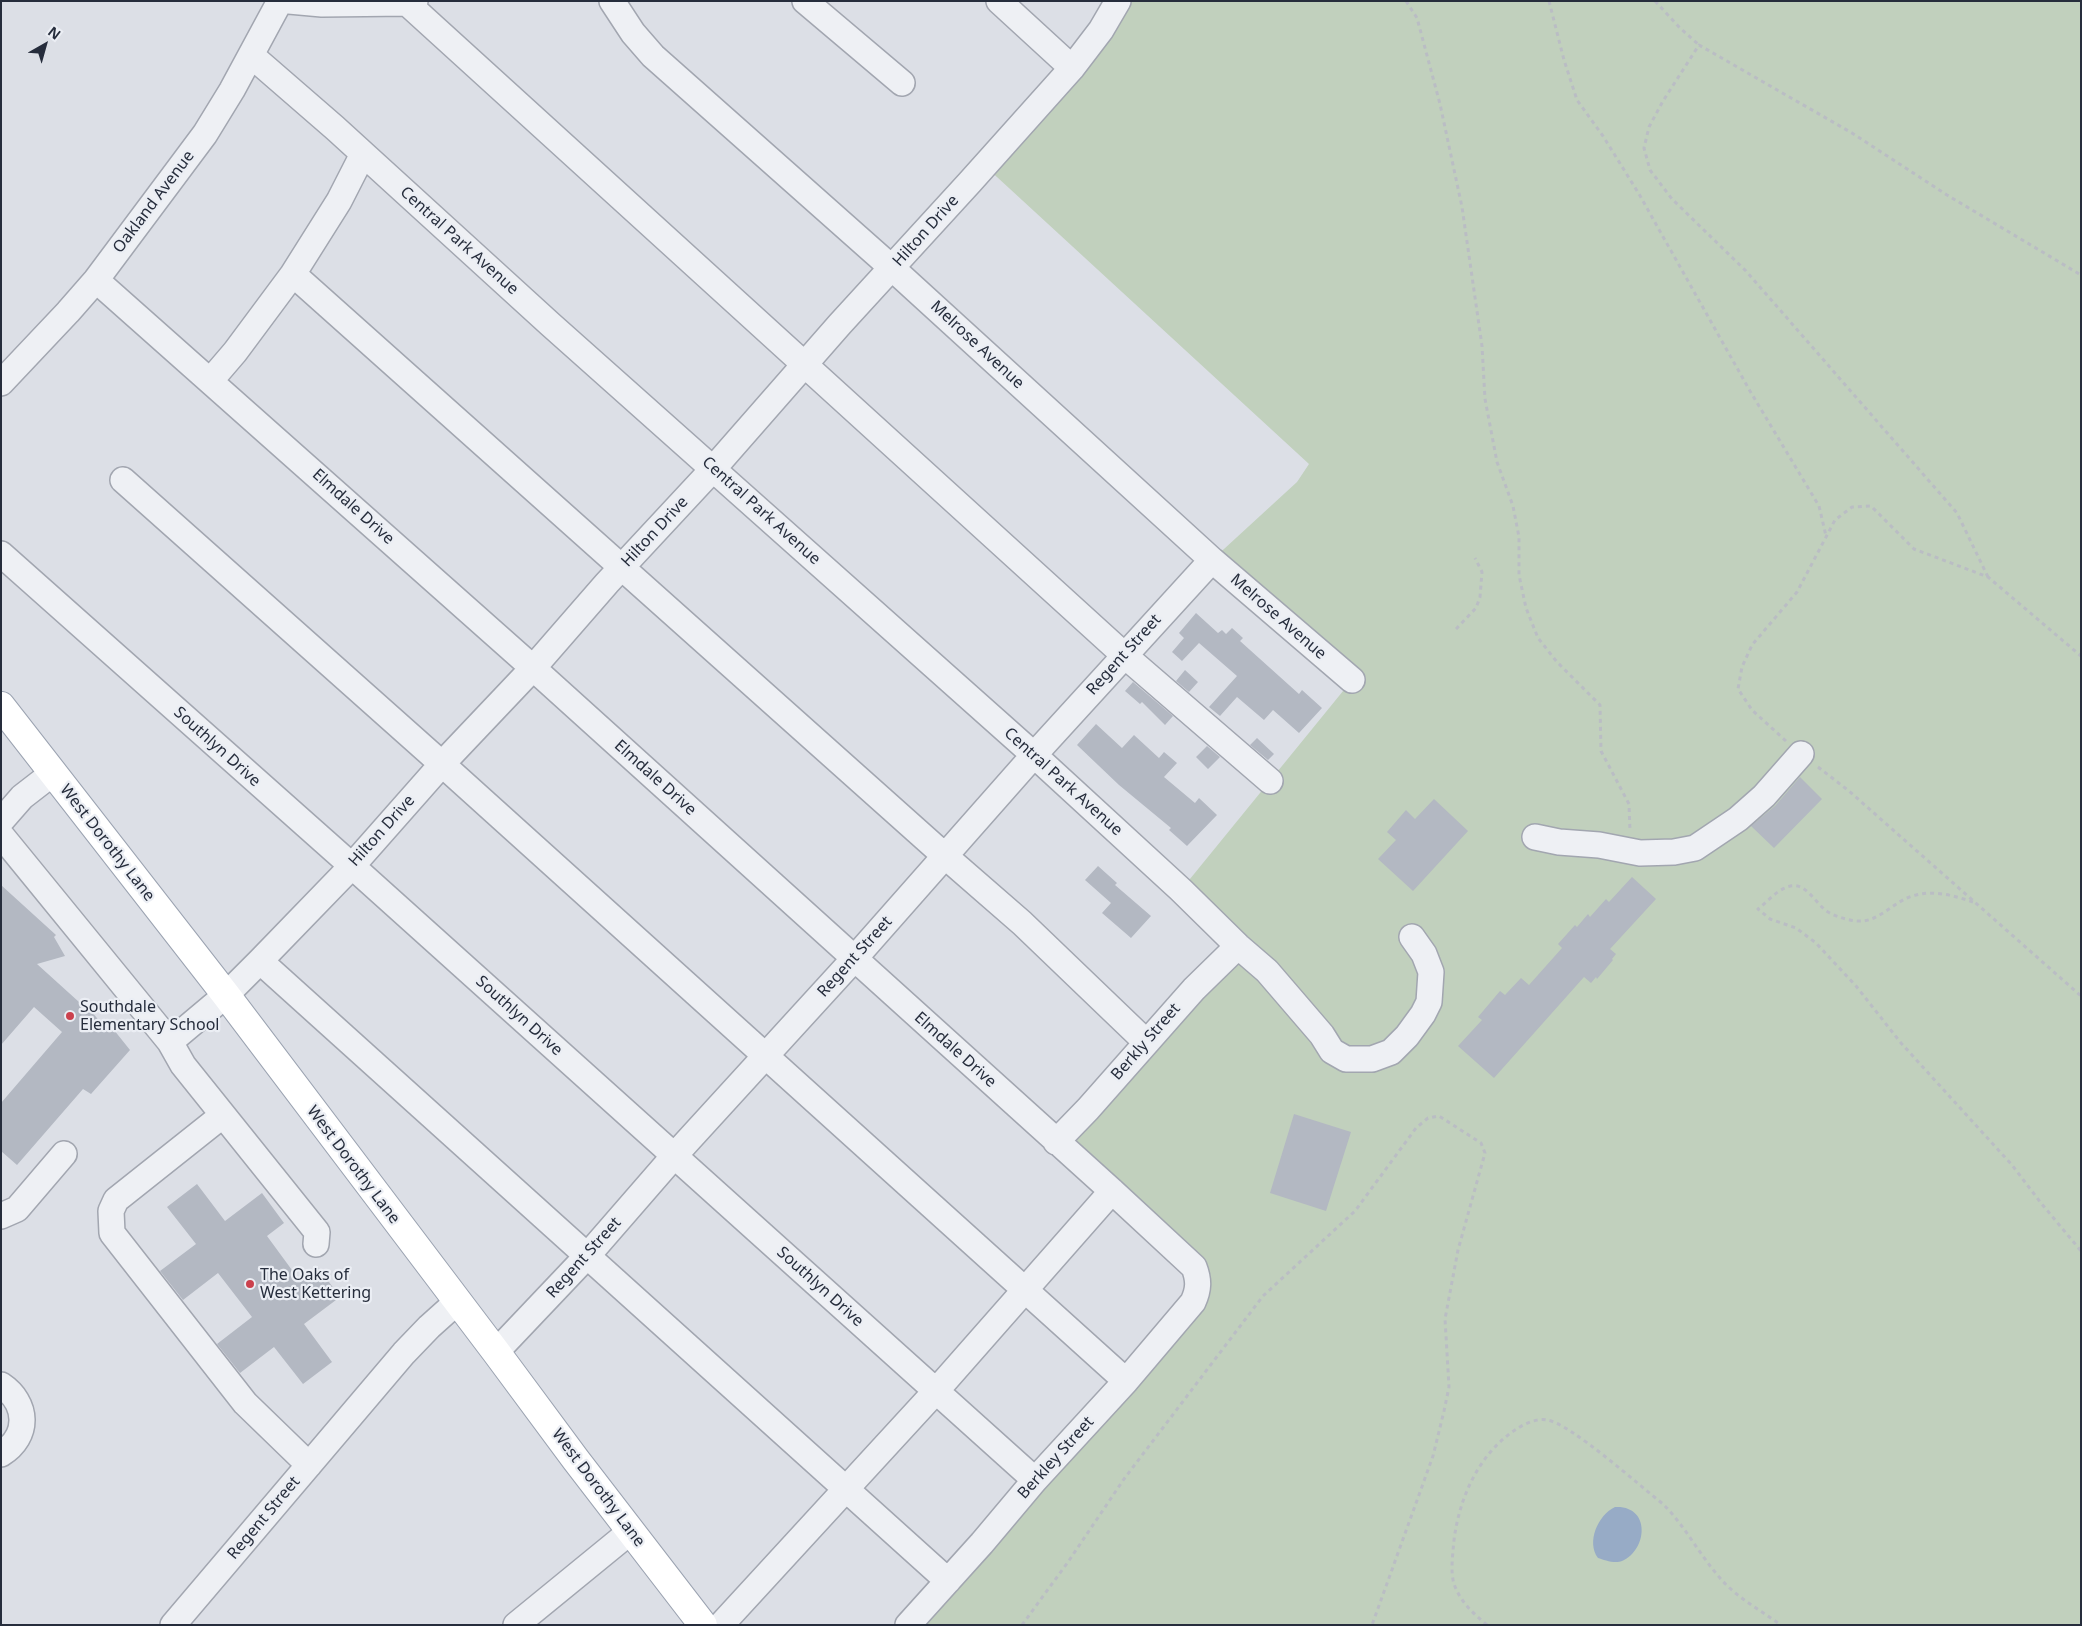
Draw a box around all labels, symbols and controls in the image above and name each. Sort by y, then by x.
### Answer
north arrow [20,20,70,70]
text: N [44,22,65,44]
street label: Oakland Avenue [109,147,199,257]
street label: Central Park Avenue [396,183,522,299]
street label: Hilton Drive [889,191,963,271]
street label: Melrose Avenue [926,297,1028,393]
street label: Central Park Avenue [698,453,824,569]
street label: Elmdale Drive [308,465,398,549]
street label: Hilton Drive [618,493,692,571]
street label: Melrose Avenue [1226,570,1330,664]
street label: Regent Street [1083,611,1165,699]
street label: Southlyn Drive [170,703,264,791]
street label: Central Park Avenue [1000,724,1126,840]
street label: Elmdale Drive [610,736,700,820]
street label: West Dorothy Lane [55,781,159,905]
street label: Hilton Drive [345,791,419,871]
street label: Regent Street [814,913,896,1001]
street label: Southlyn Drive [472,972,566,1060]
place label: Southdale Elementary School [80,997,219,1035]
street label: Berkly Street [1107,1000,1185,1084]
street label: Elmdale Drive [910,1008,1000,1092]
marker: Southdale Elementary School [64,1010,76,1022]
street label: West Dorothy Lane [302,1102,404,1228]
street label: Regent Street [543,1214,625,1302]
street label: Southlyn Drive [773,1243,867,1331]
place label: The Oaks of West Kettering [260,1265,371,1303]
marker: The Oaks of West Kettering [244,1278,256,1290]
street label: Berkley Street [1014,1413,1098,1503]
street label: West Dorothy Lane [547,1425,649,1551]
street label: Regent Street [224,1473,304,1563]

